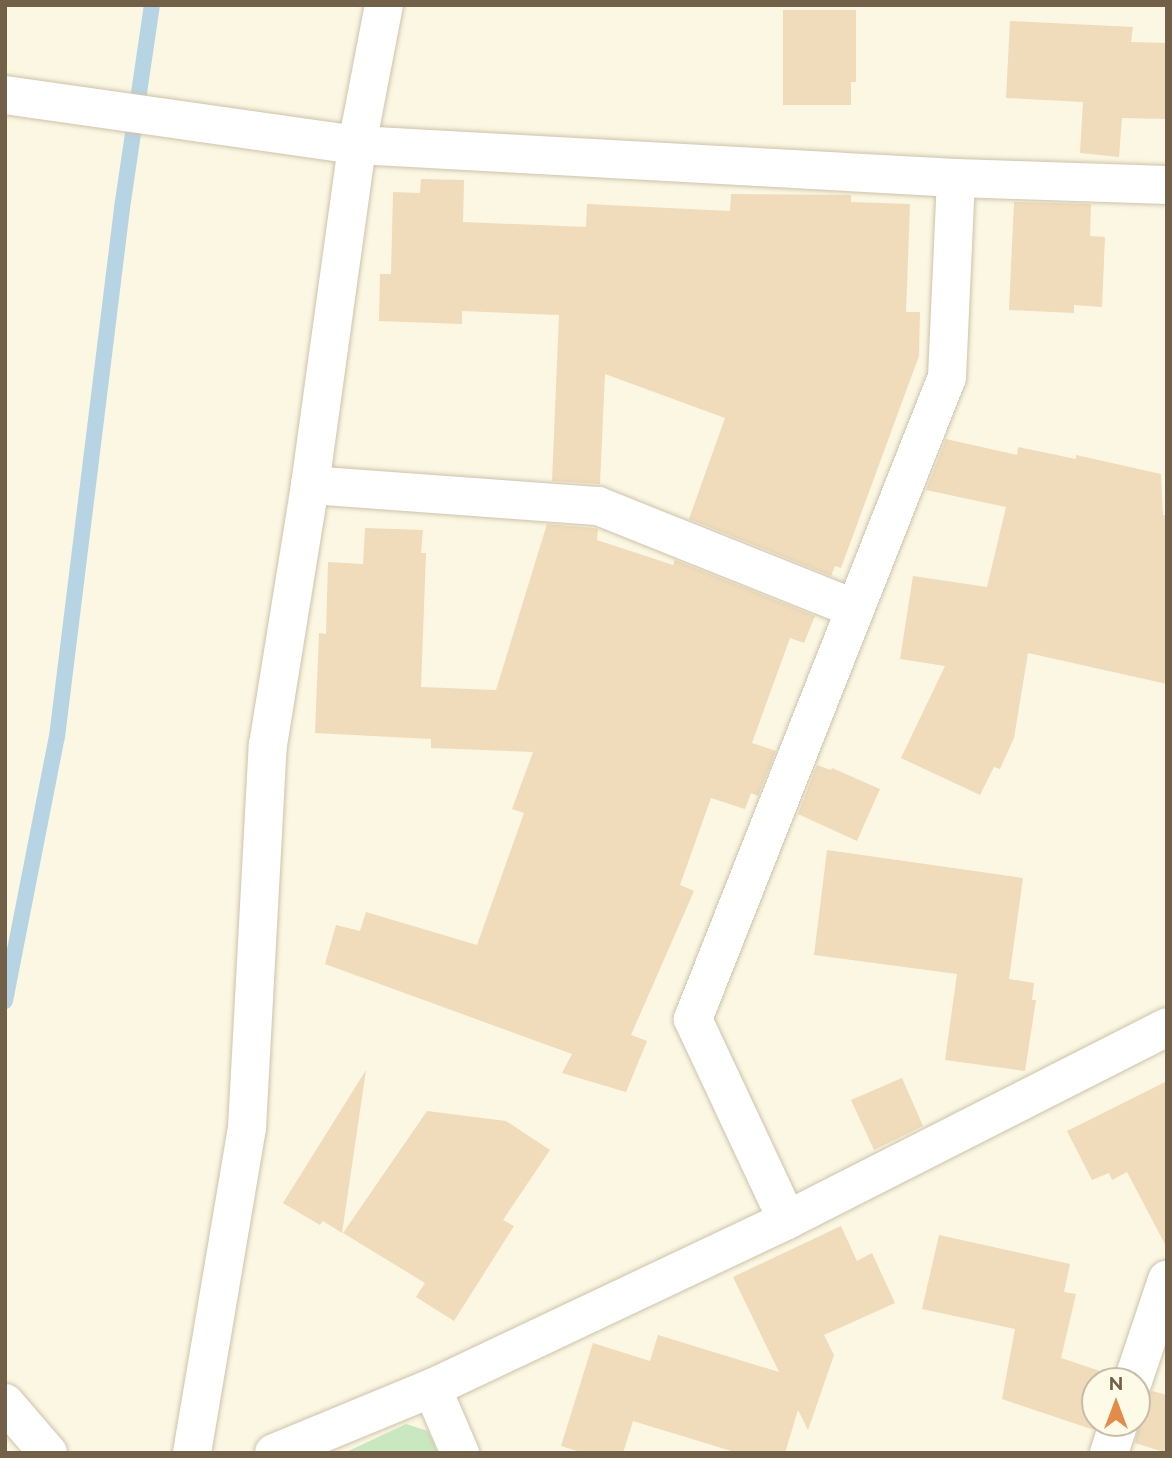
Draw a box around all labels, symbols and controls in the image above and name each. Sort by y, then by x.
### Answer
north arrow [1081,1367,1151,1437]
text: N [1109,1372,1123,1394]

